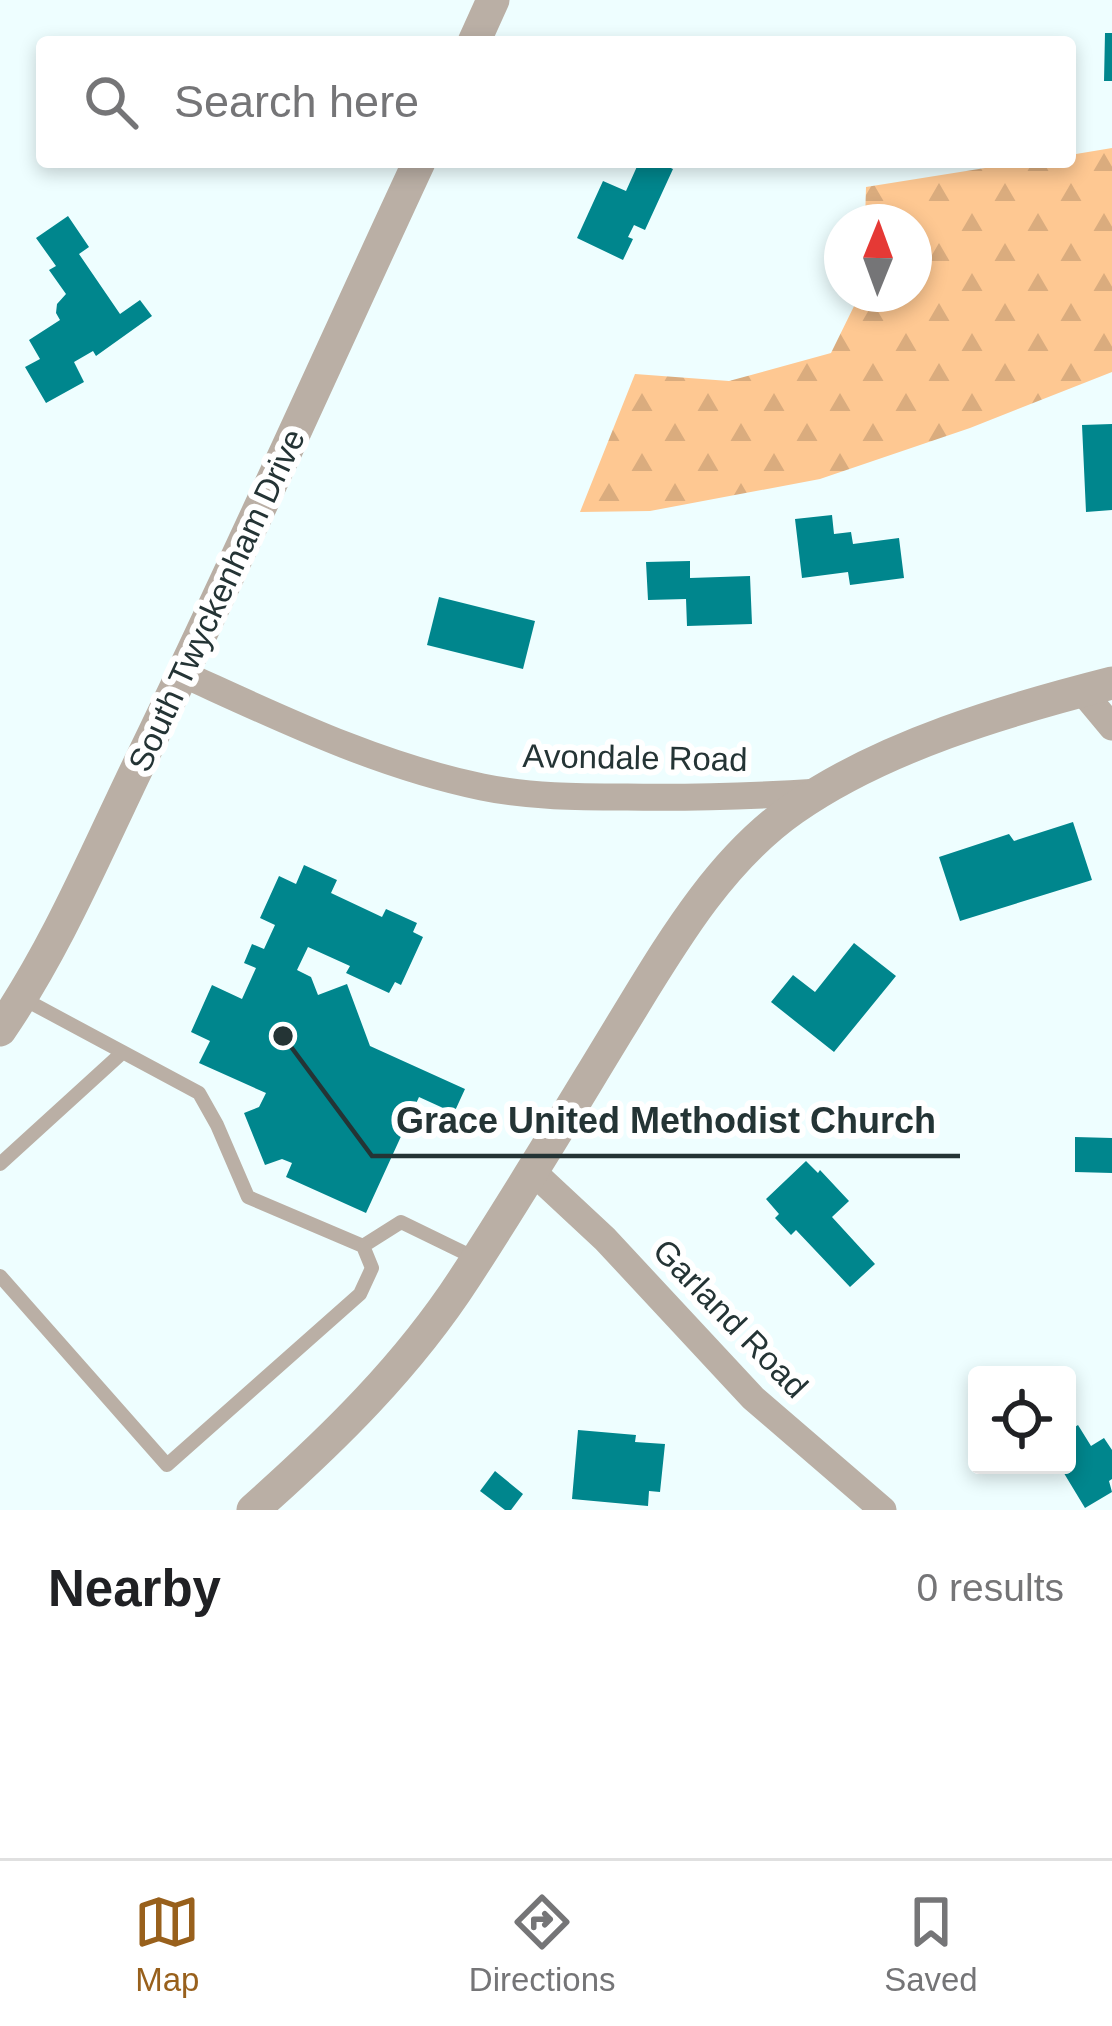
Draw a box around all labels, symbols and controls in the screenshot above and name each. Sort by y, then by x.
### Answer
search box [36,36,1076,168]
icon: search [78,69,144,135]
text: Search here [174,76,419,127]
north arrow [824,204,932,312]
street label: South Twyckenham Drive [121,423,312,777]
street label: Avondale Road [522,737,748,778]
callout: Grace United Methodist Church [372,1084,960,1156]
text: Grace United Methodist Church [396,1100,936,1141]
street label: Garland Road [646,1232,815,1405]
map controls [968,1366,1076,1474]
button: locate [968,1366,1076,1474]
text: Nearby [48,1560,221,1617]
text: 0 results [917,1566,1064,1609]
tab: Map [134,1889,200,1999]
tab: Directions [469,1889,616,1999]
tab: Saved [884,1889,978,1999]

